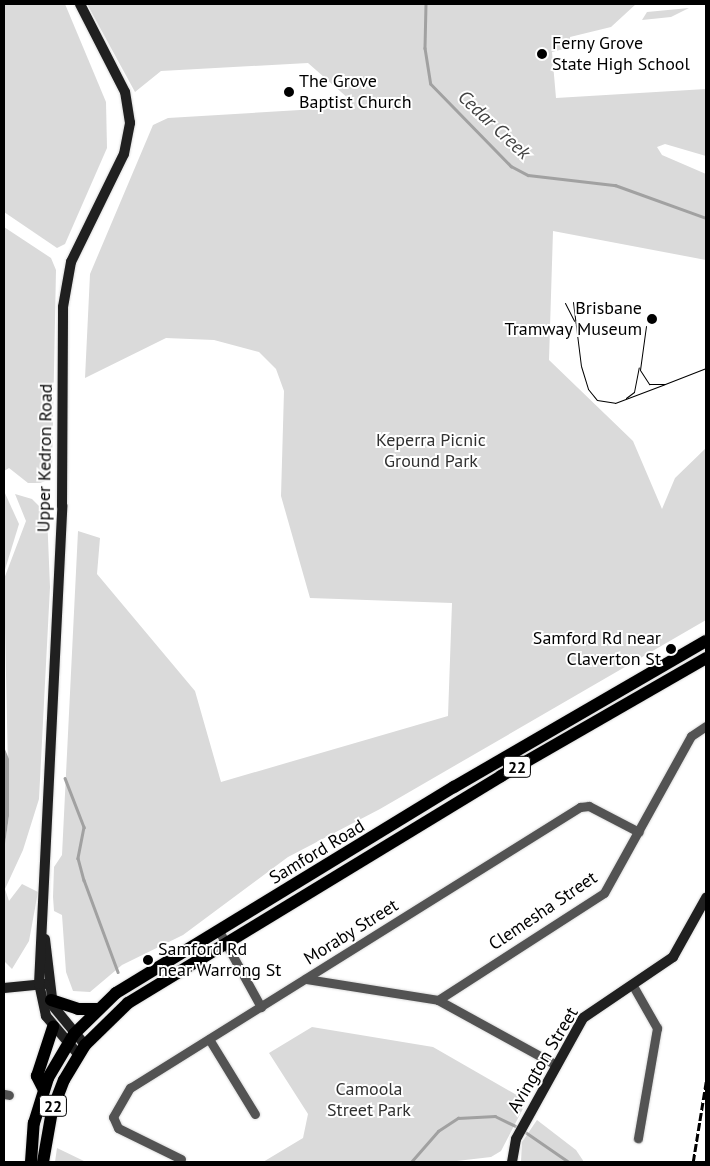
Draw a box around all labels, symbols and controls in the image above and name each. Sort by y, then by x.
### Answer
place label: Ferny Grove State High School [552,33,690,76]
marker: Ferny Grove State High School [536,48,548,60]
place label: The Grove Baptist Church [299,71,411,114]
marker: The Grove Baptist Church [283,86,295,98]
water label: Cedar Creek [453,86,535,164]
place label: Brisbane Tramway Museum [504,298,642,340]
marker: Brisbane Tramway Museum [646,313,658,325]
street label: Upper Kedron Road [33,383,57,533]
park label: Keperra Picnic Ground Park [376,430,486,472]
place label: Samford Rd near Claverton St [533,628,661,670]
marker: Samford Rd near Claverton St [665,643,677,655]
road number: 22 [502,754,532,780]
street label: Samford Road [266,815,368,889]
street label: Clemesha Street [485,867,601,955]
street label: Moraby Street [300,894,402,970]
place label: Samford Rd near Warrong St [158,939,282,982]
marker: Samford Rd near Warrong St [142,954,154,966]
street label: Avington Street [503,1003,583,1117]
park label: Camoola Street Park [327,1079,411,1122]
road number: 22 [38,1092,68,1120]

